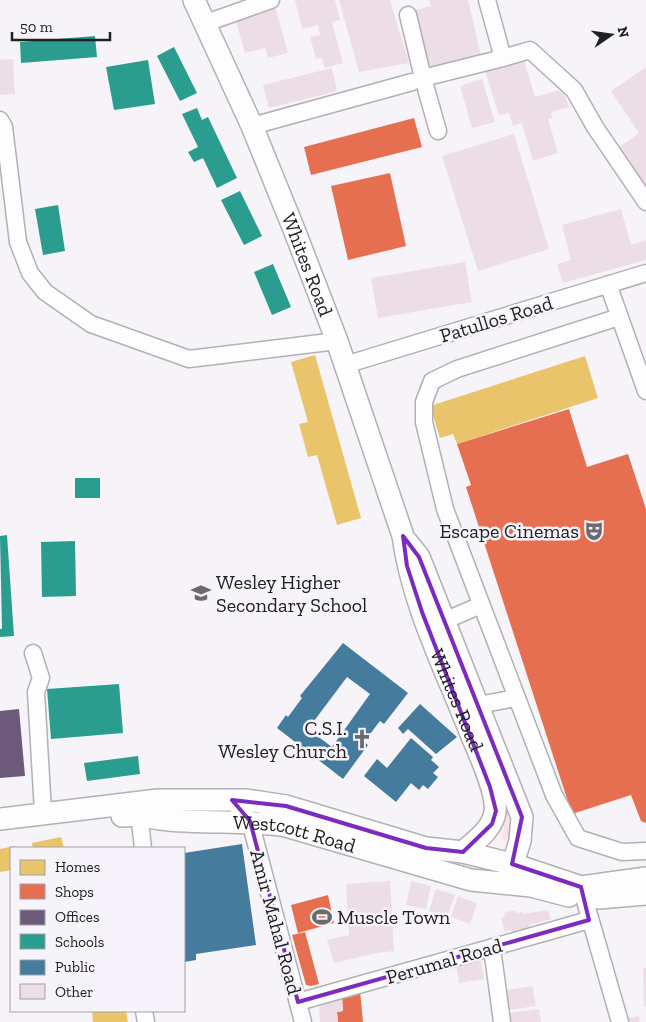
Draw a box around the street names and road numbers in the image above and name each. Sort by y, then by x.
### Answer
street label: Whites Road [277,209,338,320]
street label: Patullos Road [437,290,555,348]
street label: Whites Road [425,645,489,755]
street label: Westcott Road [233,810,359,858]
street label: Amir Mahal Road [245,847,307,997]
street label: Perumal Road [383,933,505,989]

